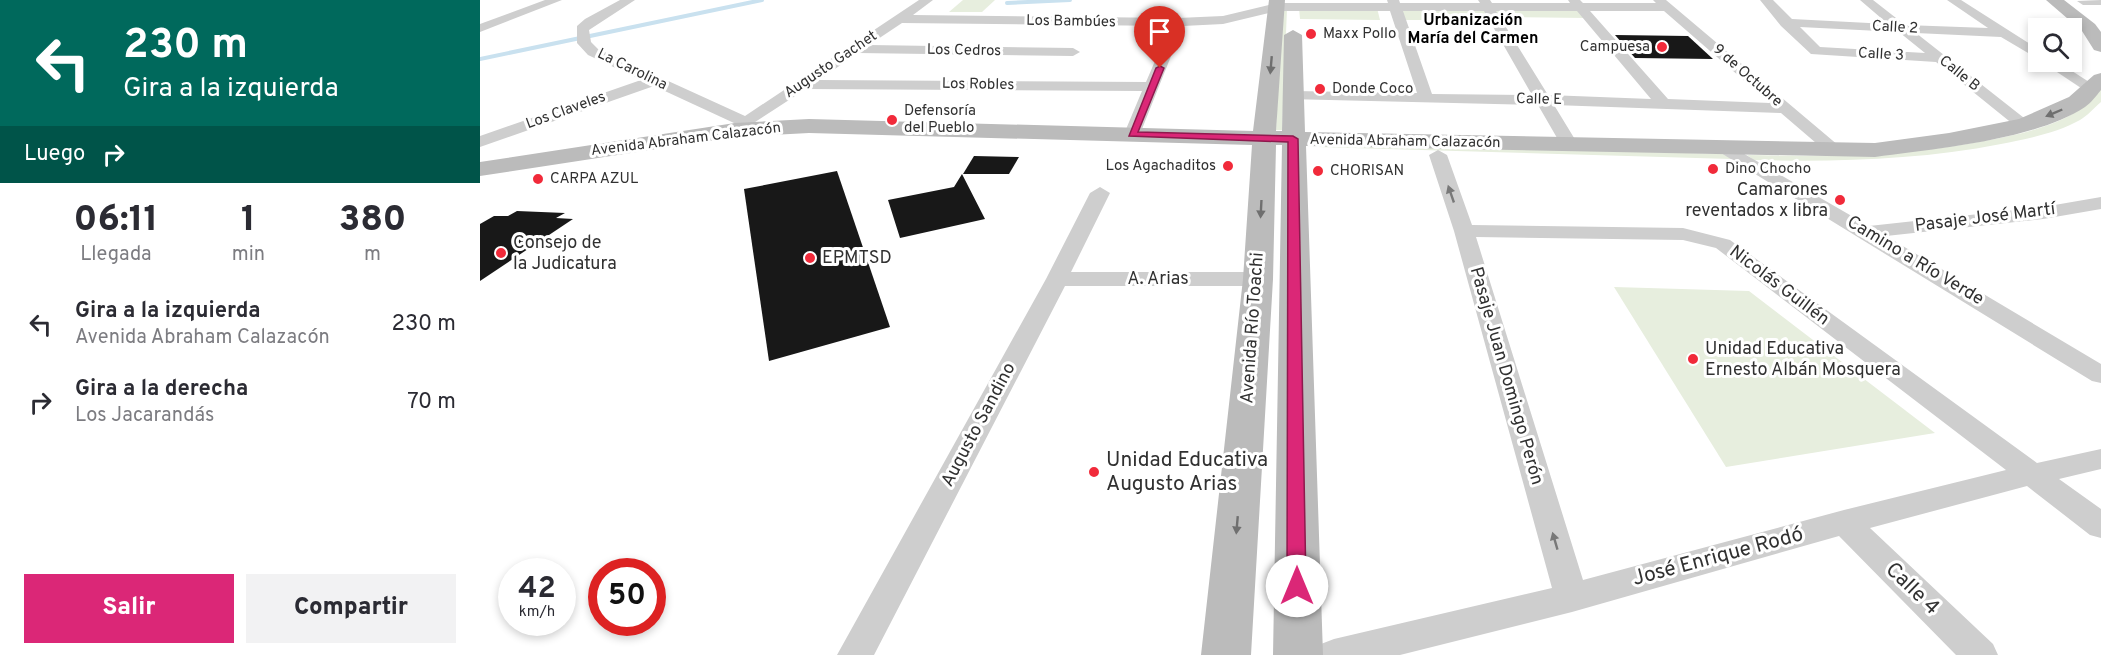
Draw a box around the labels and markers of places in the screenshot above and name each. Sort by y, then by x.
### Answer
pin [1134,6,1185,68]
place label: Maxx Pollo [1323,25,1396,44]
marker: Maxx Pollo [1304,27,1318,41]
place label: Campuesa [1580,38,1650,57]
marker: Campuesa [1655,40,1669,54]
place label: Donde Coco [1332,80,1413,99]
marker: Donde Coco [1313,82,1327,96]
place label: Defensoría del Pueblo [904,102,976,138]
marker: Defensoría del Pueblo [885,113,899,127]
place label: Los Agachaditos [1106,157,1216,176]
marker: Los Agachaditos [1221,159,1235,173]
place label: Dino Chocho [1725,160,1811,179]
place label: CHORISAN [1330,162,1404,181]
marker: Dino Chocho [1706,162,1720,176]
marker: CHORISAN [1311,164,1325,178]
place label: CARPA AZUL [550,170,638,189]
marker: CARPA AZUL [531,172,545,186]
place label: Camarones reventados x libra [1685,179,1828,223]
marker: Camarones reventados x libra [1833,193,1847,207]
place label: Consejo de la Judicatura [513,232,617,276]
marker: Consejo de la Judicatura [494,246,508,260]
place label: EPMTSD [822,247,892,270]
marker: EPMTSD [803,251,817,265]
place label: Unidad Educativa Ernesto Albán Mosquera [1705,338,1901,382]
marker: Unidad Educativa Ernesto Albán Mosquera [1686,352,1700,366]
place label: Unidad Educativa Augusto Arias [1106,447,1268,498]
marker: Unidad Educativa Augusto Arias [1087,465,1101,479]

